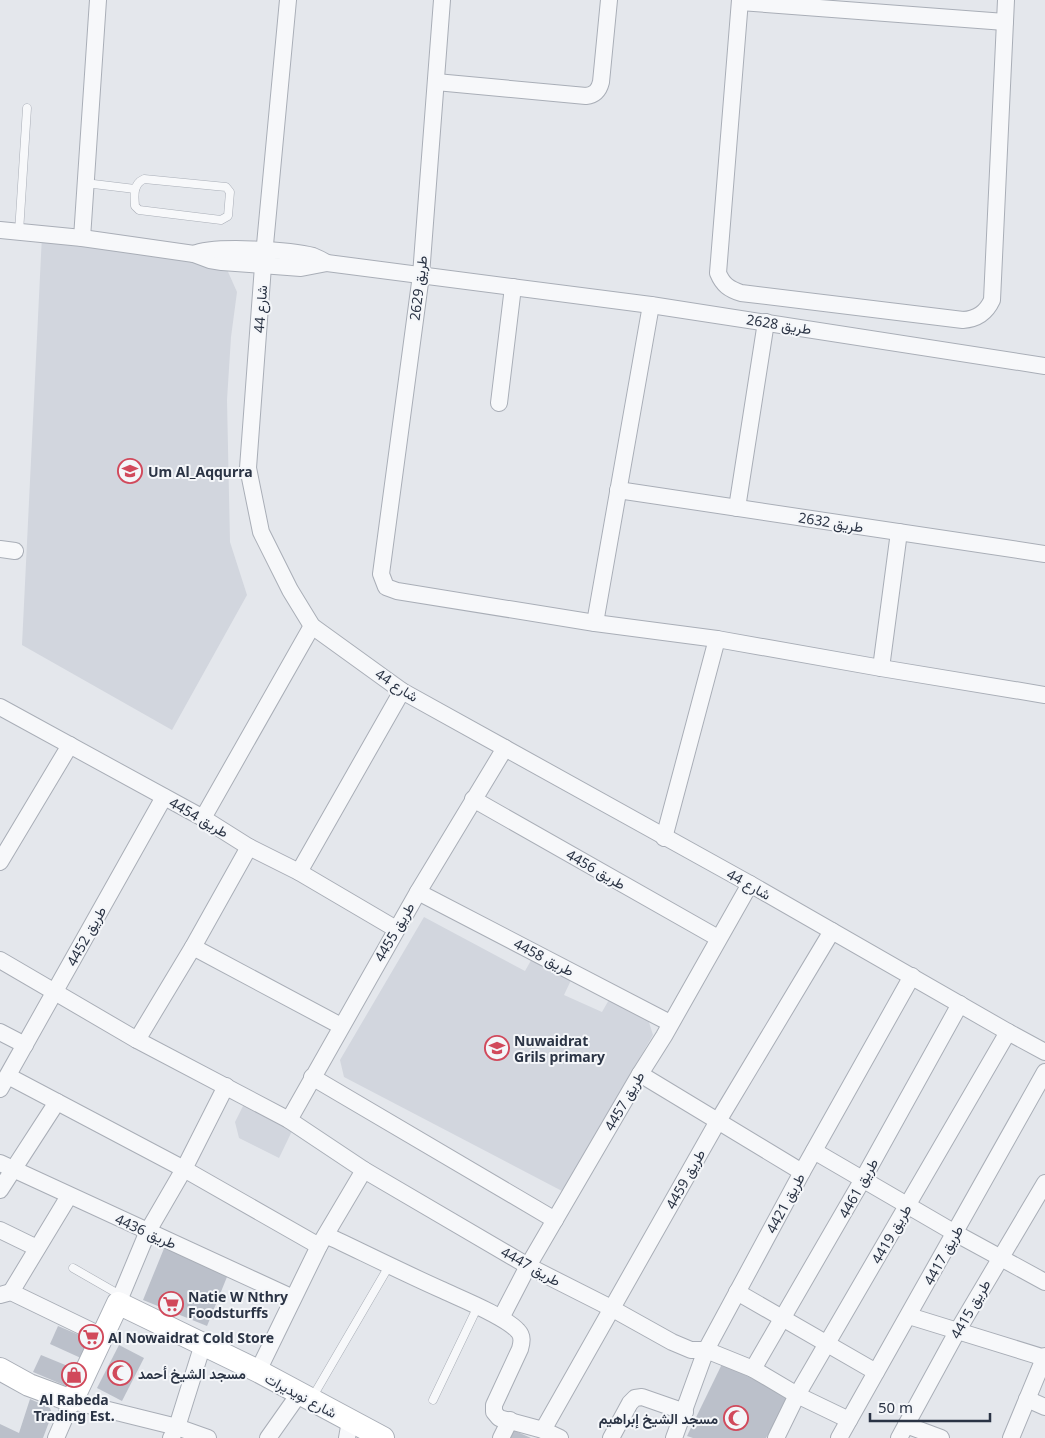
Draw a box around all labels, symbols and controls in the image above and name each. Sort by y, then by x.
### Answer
street label: طريق 2629 [405,254,431,322]
street label: شارع 44 [249,284,273,334]
street label: طريق 2628 [745,310,813,338]
school or university icon: Um Al_Aqqurra [117,458,143,484]
place label: Um Al_Aqqurra [148,462,253,481]
street label: طريق 2632 [797,508,865,536]
street label: شارع 44 [371,664,422,708]
street label: طريق 4454 [166,792,232,842]
street label: طريق 4456 [563,844,629,894]
street label: شارع 44 [723,864,775,906]
street label: طريق 4455 [369,899,419,965]
street label: طريق 4452 [62,903,110,969]
street label: طريق 4458 [511,934,577,980]
place label: Nuwaidrat Grils primary [514,1031,605,1066]
school or university icon: Nuwaidrat Grils primary [484,1035,510,1061]
street label: طريق 4457 [599,1068,649,1134]
street label: طريق 4459 [661,1146,709,1212]
street label: طريق 4461 [834,1155,882,1221]
street label: طريق 4421 [761,1170,809,1236]
street label: طريق 4419 [866,1201,916,1267]
street label: طريق 4436 [112,1209,180,1253]
street label: طريق 4417 [919,1222,967,1288]
street label: طريق 4447 [498,1242,564,1290]
street label: طريق 4415 [945,1276,995,1342]
place label: Natie W Nthry Foodsturffs [188,1287,288,1322]
supermarket icon: Natie W Nthry Foodsturffs [158,1291,184,1317]
supermarket icon: Al Nowaidrat Cold Store [78,1324,104,1350]
place label: Al Nowaidrat Cold Store [108,1328,274,1347]
mosque icon: مسجد الشيخ أحمد [107,1360,133,1386]
shop icon: Al Rabeda Trading Est. [61,1362,87,1388]
place label: مسجد الشيخ أحمد [138,1364,246,1384]
street label: شارع نويديرات [261,1368,340,1424]
place label: Al Rabeda Trading Est. [33,1390,115,1425]
scale bar [870,1390,990,1422]
text: 50 m [878,1397,913,1417]
mosque icon: مسجد الشيخ إبراهيم [723,1405,749,1431]
place label: مسجد الشيخ إبراهيم [599,1409,718,1429]

